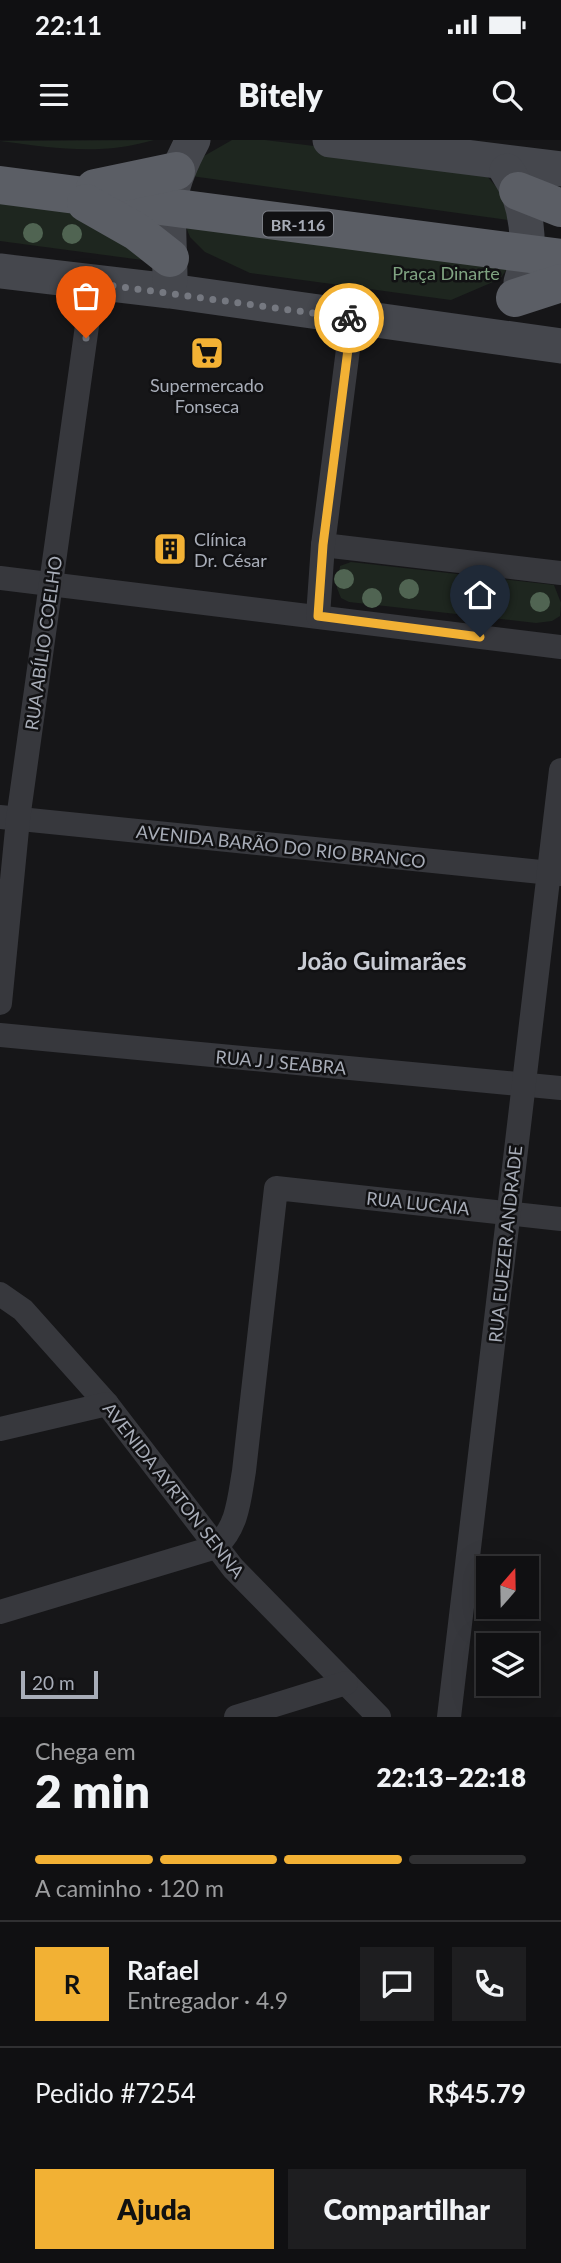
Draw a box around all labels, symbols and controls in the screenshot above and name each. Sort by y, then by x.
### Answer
text: 22:11 [35,9,102,41]
text: Bitely [238,75,323,114]
icon: menu [35,76,73,114]
icon: search [488,76,526,114]
road number: BR-116 [263,212,333,236]
park label: Praça Dinarte [392,262,500,284]
pin [56,266,116,338]
icon: bag [67,277,105,315]
courier [314,283,384,353]
icon: bike [330,299,368,337]
supermarket icon: Supermercado Fonseca [188,334,226,372]
place label: Supermercado Fonseca [150,374,264,417]
place label: Clínica Dr. César [194,528,267,571]
building icon: Clínica Dr. César [151,530,189,568]
street label: RUA ABÍLIO COELHO [20,554,66,732]
pin [450,565,510,637]
icon: home [461,576,499,614]
street label: AVENIDA BARÃO DO RIO BRANCO [135,820,427,872]
district label: João Guimarães [298,946,467,975]
street label: RUA J J SEABRA [215,1045,348,1079]
street label: RUA EUEZER ANDRADE [484,1144,526,1344]
street label: RUA LUCAIA [365,1187,472,1219]
street label: AVENIDA AYRTON SENNA [98,1398,250,1583]
north arrow [476,1556,539,1619]
map controls [476,1556,539,1696]
button: layers [476,1633,539,1696]
scale bar [21,1668,98,1700]
text: 20 m [32,1671,75,1694]
text: Chega em [35,1737,136,1765]
text: 22:13–22:18 [376,1761,526,1793]
text: 2 min [35,1763,150,1818]
text: A caminho · 120 m [35,1874,224,1902]
button: chat [360,1947,434,2021]
button: phone [452,1947,526,2021]
text: Rafael [127,1954,199,1986]
text: R [64,1968,80,2000]
text: Entregador · 4.9 [127,1986,288,2014]
text: Pedido #7254 [35,2077,196,2109]
text: R$45.79 [428,2077,526,2109]
button: Ajuda [35,2169,274,2249]
button: Compartilhar [288,2169,526,2249]

